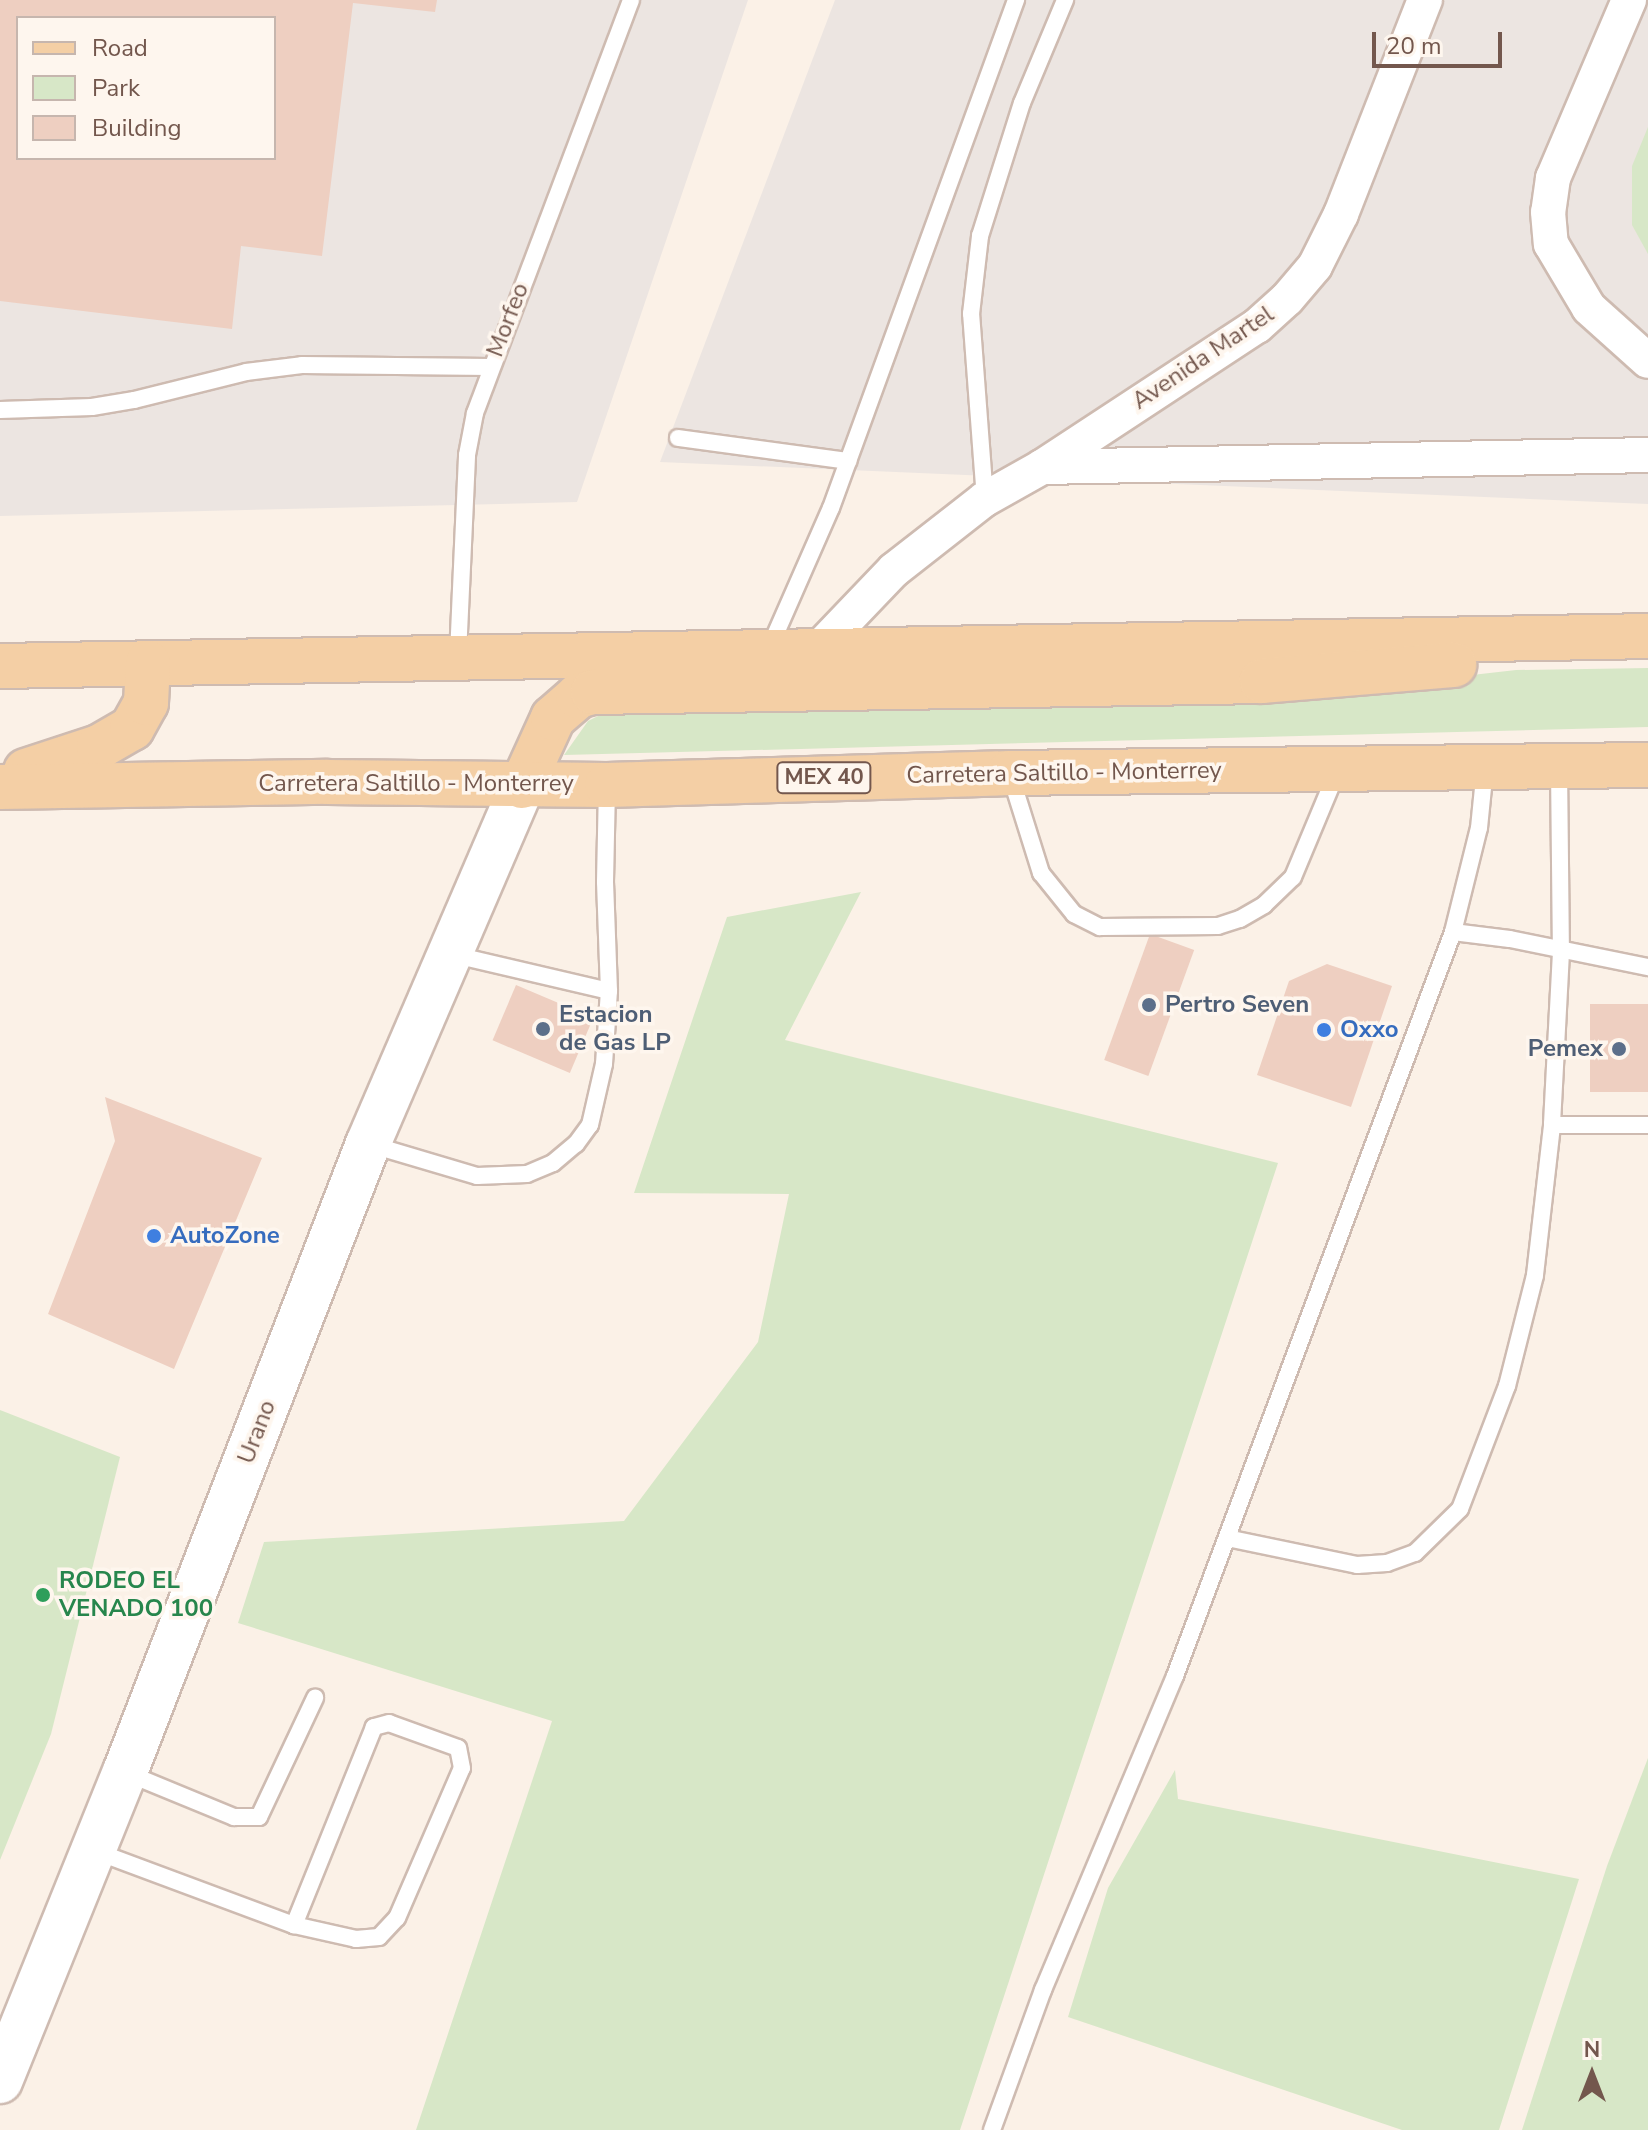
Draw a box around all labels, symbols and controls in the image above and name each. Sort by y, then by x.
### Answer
legend [16,16,276,160]
scale bar [1376,16,1506,66]
text: 20 m [1386,30,1442,62]
text: Road [92,32,148,64]
text: Park [92,72,140,104]
text: Building [92,112,182,144]
street label: Morfeo [481,279,535,361]
street label: Avenida Martel [1127,300,1279,416]
street label: Carretera Saltillo - Monterrey [906,756,1222,790]
road number: MEX 40 [776,760,872,796]
street label: Carretera Saltillo - Monterrey [258,770,574,798]
place label: Pertro Seven [1165,991,1309,1019]
marker: Pertro Seven [1140,996,1158,1014]
place label: Estacion de Gas LP [559,1001,671,1057]
place label: Oxxo [1340,1016,1399,1044]
marker: Estacion de Gas LP [534,1020,552,1038]
marker: Oxxo [1315,1021,1333,1039]
place label: Pemex [1528,1035,1603,1063]
marker: Pemex [1610,1040,1628,1058]
place label: AutoZone [170,1222,280,1250]
marker: AutoZone [145,1227,163,1245]
street label: Urano [232,1396,282,1468]
place label: RODEO EL VENADO 100 [59,1567,213,1623]
marker: RODEO EL VENADO 100 [34,1586,52,1604]
north arrow [1552,2034,1632,2114]
text: N [1584,2035,1600,2065]

